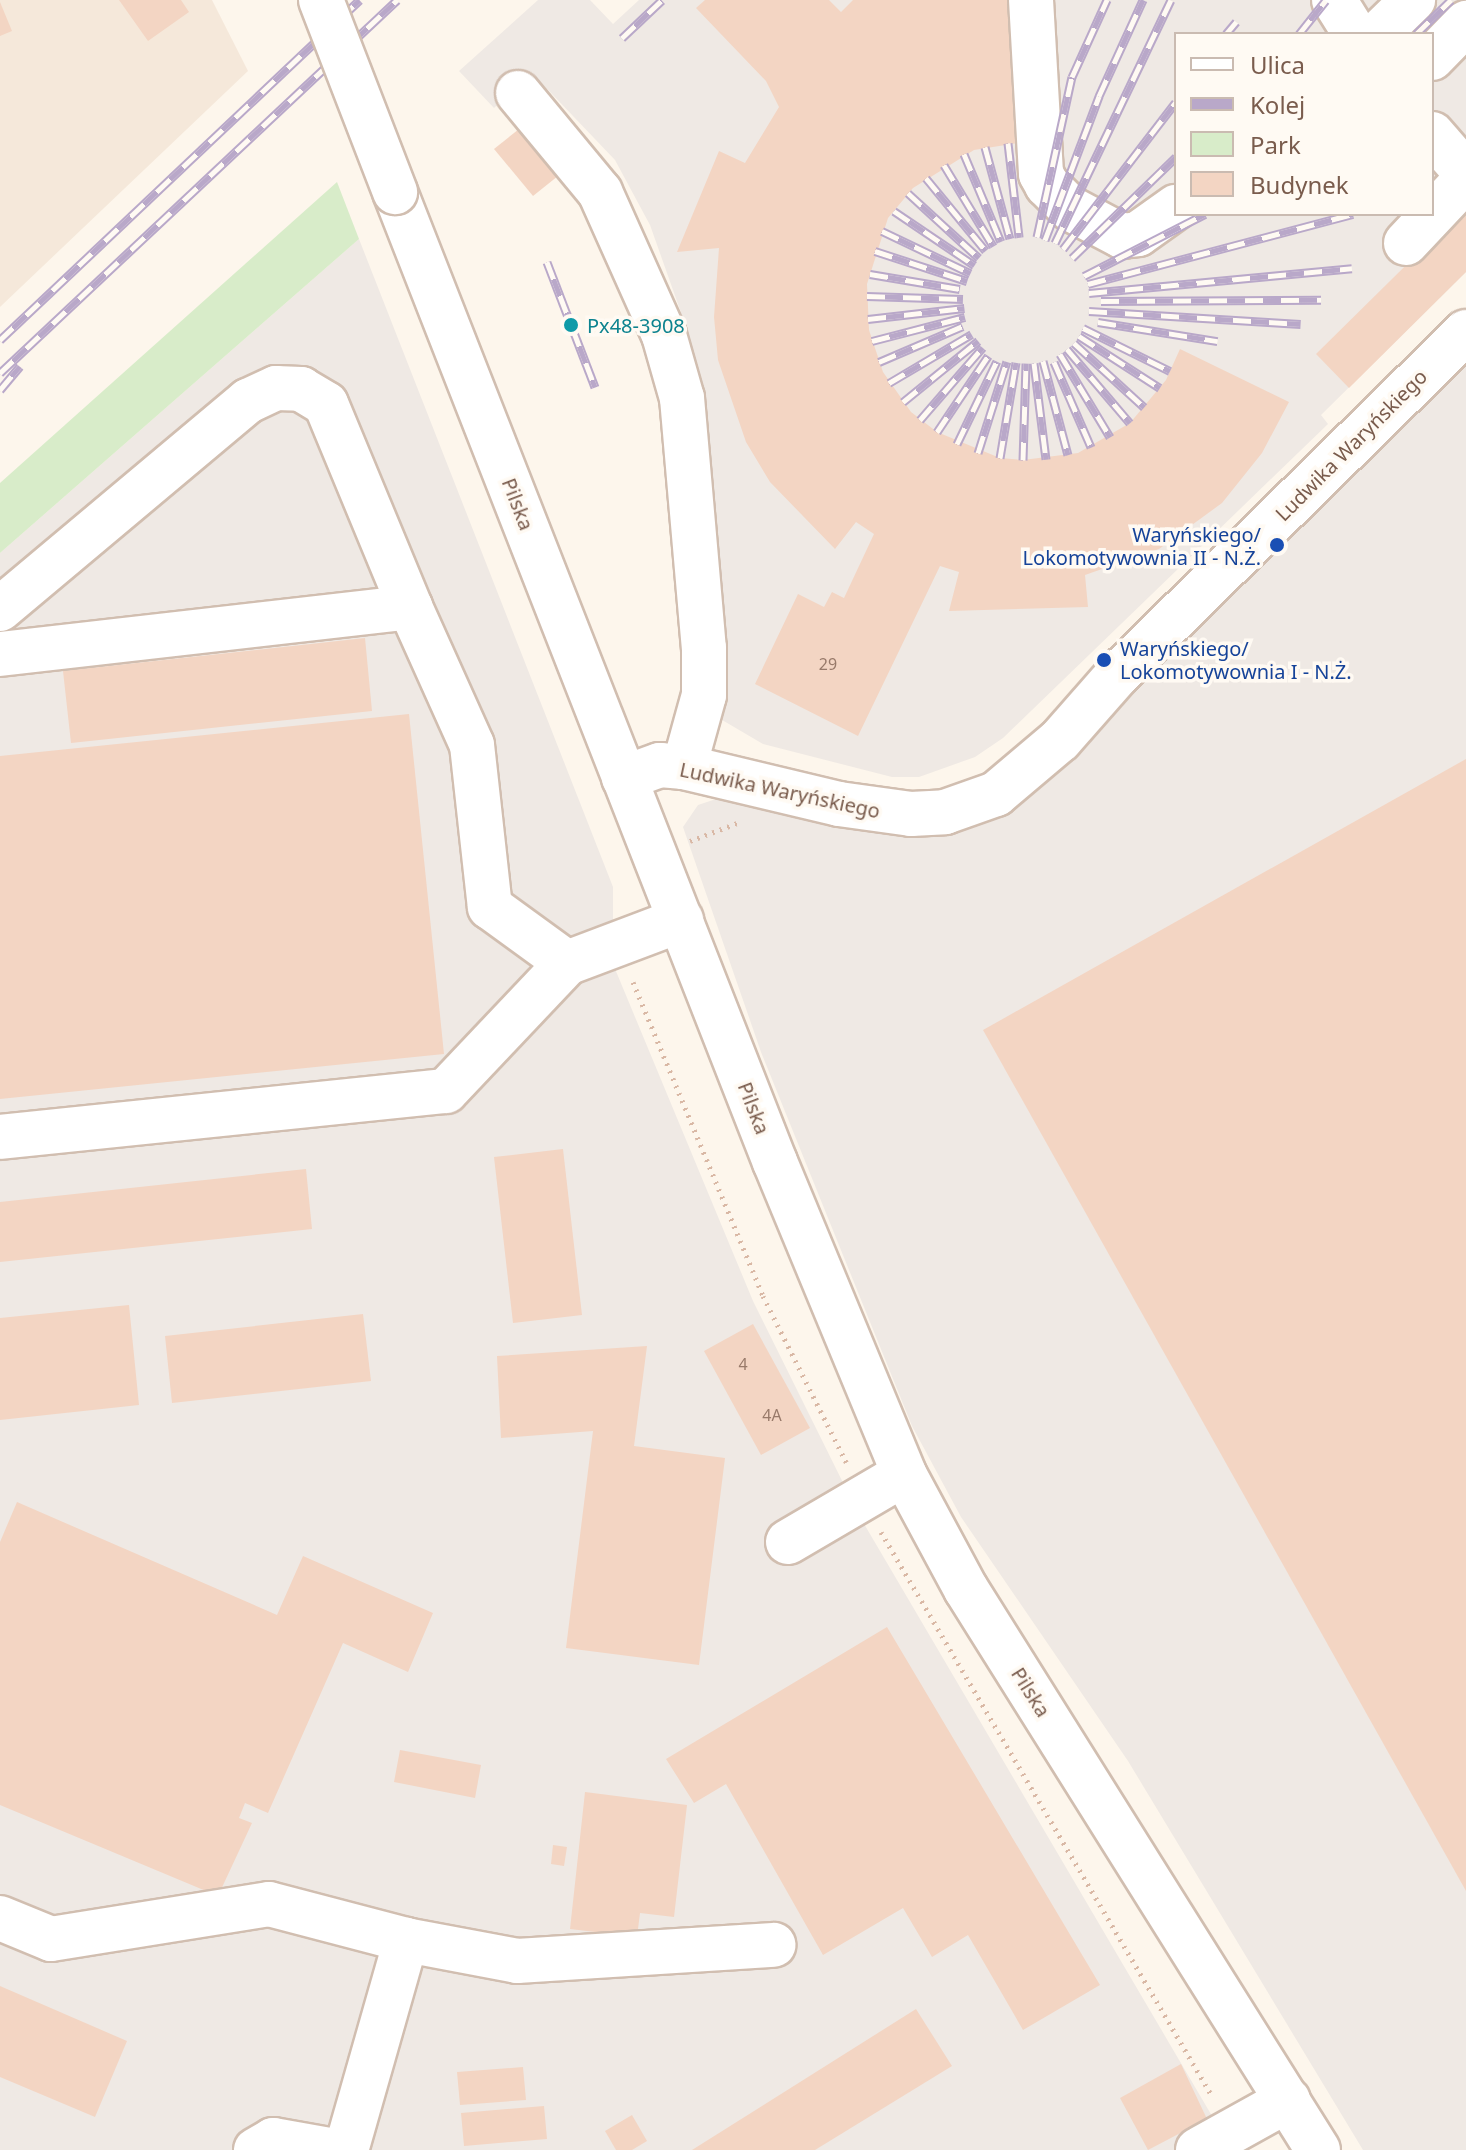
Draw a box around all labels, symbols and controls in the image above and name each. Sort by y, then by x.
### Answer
legend [1174,32,1434,216]
text: Ulica [1250,48,1305,81]
text: Kolej [1250,88,1305,121]
text: Park [1250,128,1301,161]
text: Budynek [1250,168,1349,201]
place label: Px48-3908 [587,313,685,337]
marker: Px48-3908 [562,316,580,334]
street label: Ludwika Waryńskiego [1270,364,1432,526]
street label: Pilska [497,475,539,533]
place label: Waryńskiego/ Lokomotywownia II - N.Ż. [1023,522,1261,569]
marker: Waryńskiego/ Lokomotywownia II - N.Ż. [1268,536,1286,554]
place label: Waryńskiego/ Lokomotywownia I - N.Ż. [1120,636,1352,683]
marker: Waryńskiego/ Lokomotywownia I - N.Ż. [1095,651,1113,669]
house number: 29 [819,654,837,674]
street label: Ludwika Waryńskiego [678,757,882,823]
street label: Pilska [733,1079,775,1137]
house number: 4 [738,1354,748,1374]
house number: 4A [762,1405,782,1425]
street label: Pilska [1007,1663,1055,1721]

